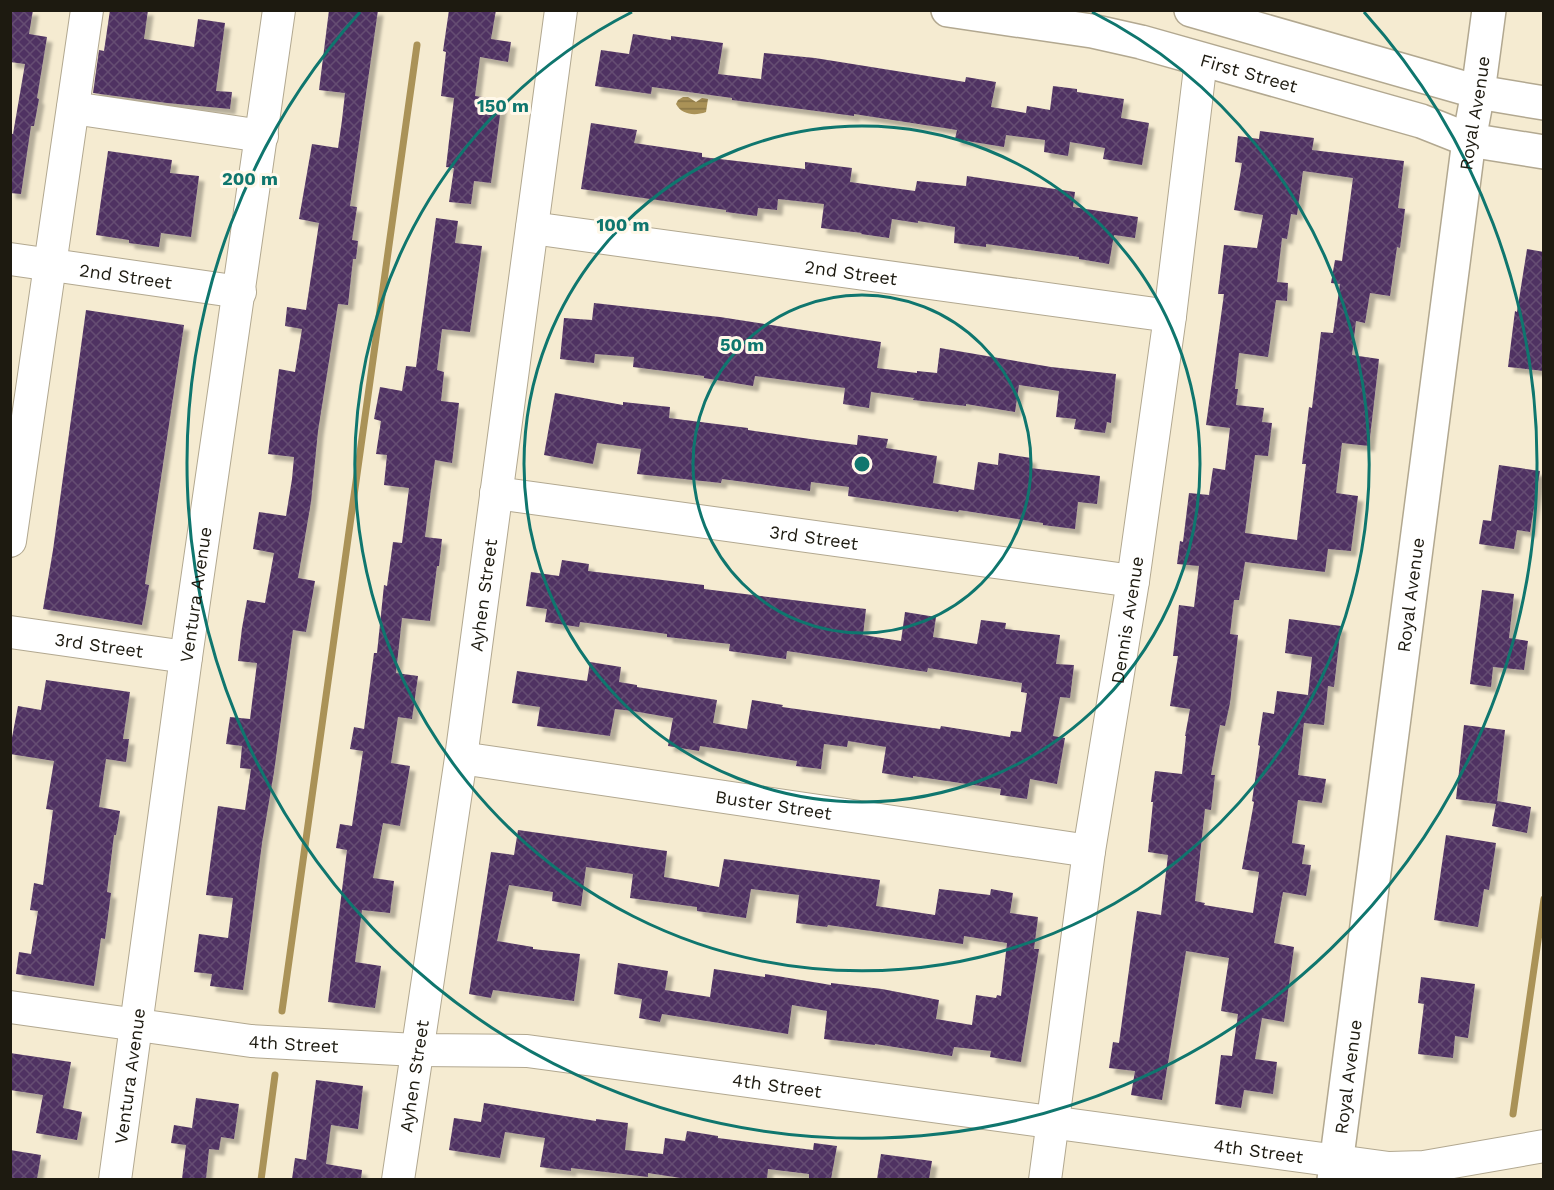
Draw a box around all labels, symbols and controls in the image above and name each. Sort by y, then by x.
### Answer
street label: First Street [1198,49,1301,96]
street label: Royal Avenue [1455,55,1493,172]
text: 150 m [477,95,529,116]
text: 200 m [222,168,278,189]
text: 100 m [596,214,650,235]
street label: 2nd Street [803,255,899,289]
street label: 2nd Street [78,259,174,293]
text: 50 m [720,334,764,355]
centre of rings [852,454,872,474]
street label: 3rd Street [768,520,860,553]
street label: Ventura Avenue [175,525,215,664]
street label: Royal Avenue [1392,536,1428,654]
street label: Ayhen Street [465,537,501,653]
street label: Dennis Avenue [1106,555,1147,685]
street label: 3rd Street [53,628,145,661]
street label: Buster Street [714,785,834,823]
street label: Ventura Avenue [110,1007,149,1145]
street label: Ayhen Street [395,1018,432,1134]
street label: Royal Avenue [1330,1018,1365,1135]
street label: 4th Street [248,1030,340,1056]
street label: 4th Street [731,1068,824,1101]
street label: 4th Street [1213,1134,1305,1167]

